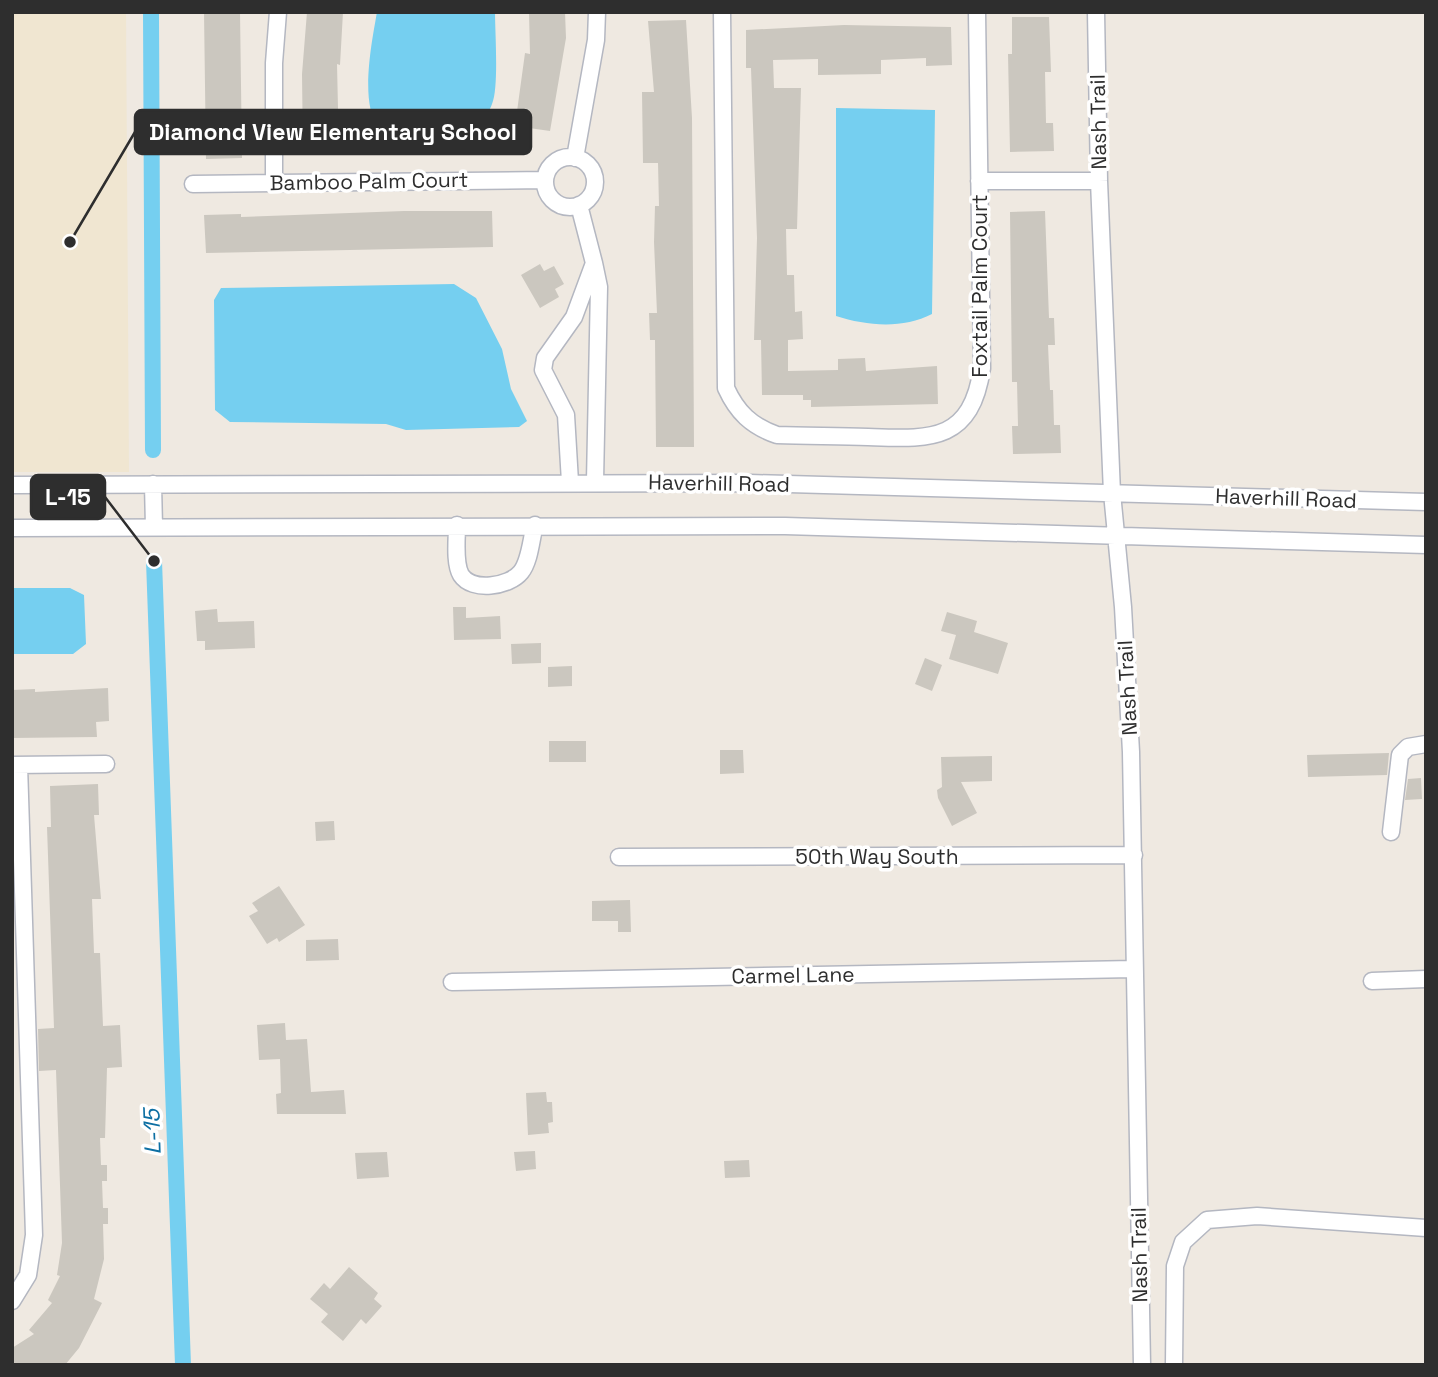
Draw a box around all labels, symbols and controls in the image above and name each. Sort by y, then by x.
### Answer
street label: Nash Trail [1084,74,1112,170]
callout: Diamond View Elementary School [135,110,531,154]
text: Diamond View Elementary School [149,117,517,147]
street label: Bamboo Palm Court [269,166,469,196]
street label: Foxtail Palm Court [966,194,993,378]
street label: Haverhill Road [648,468,790,498]
callout: L-15 [31,475,105,519]
text: L-15 [45,482,91,512]
street label: Haverhill Road [1215,482,1357,514]
street label: Nash Trail [1111,640,1143,736]
street label: 50th Way South [795,843,959,870]
street label: Carmel Lane [731,960,855,990]
water label: L-15 [136,1106,168,1155]
street label: Nash Trail [1125,1207,1153,1303]

